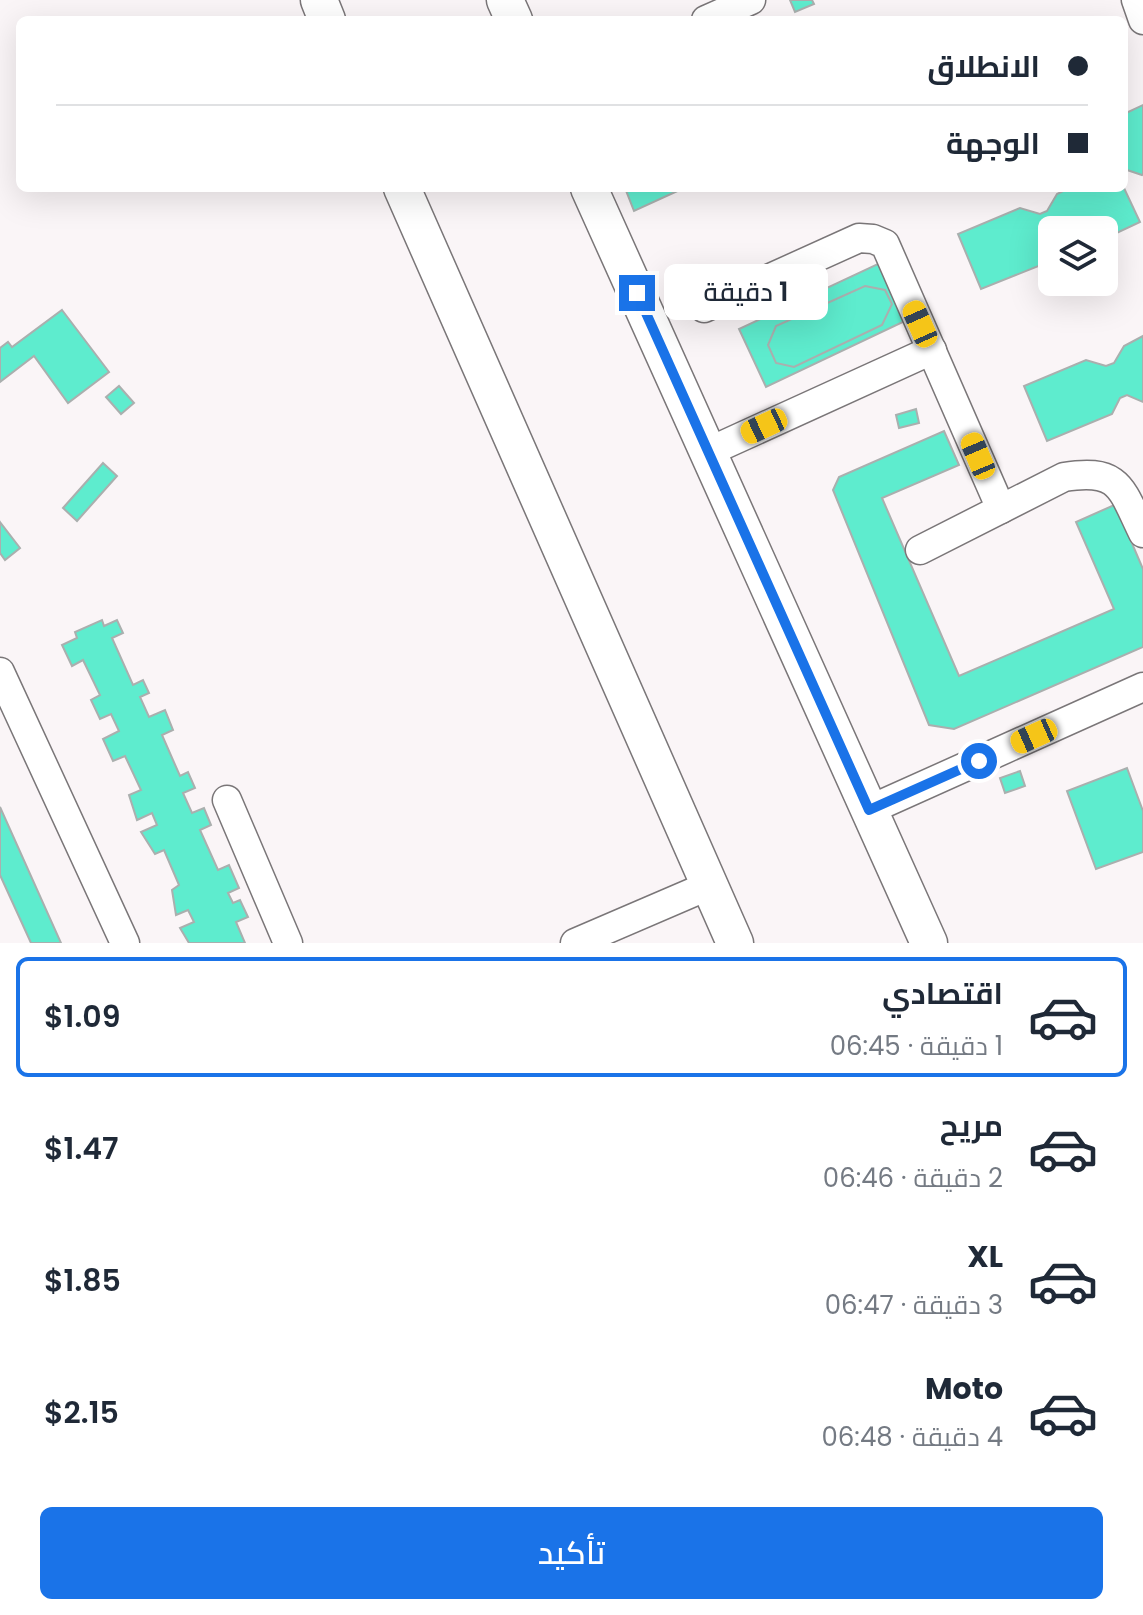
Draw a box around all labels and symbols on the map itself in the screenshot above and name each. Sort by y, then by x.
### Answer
callout: 1 دقيقة [665,265,829,321]
route end [619,275,655,311]
car [899,297,941,351]
car [737,405,791,447]
car [958,429,998,483]
car [1007,715,1061,757]
route start [961,743,997,779]

